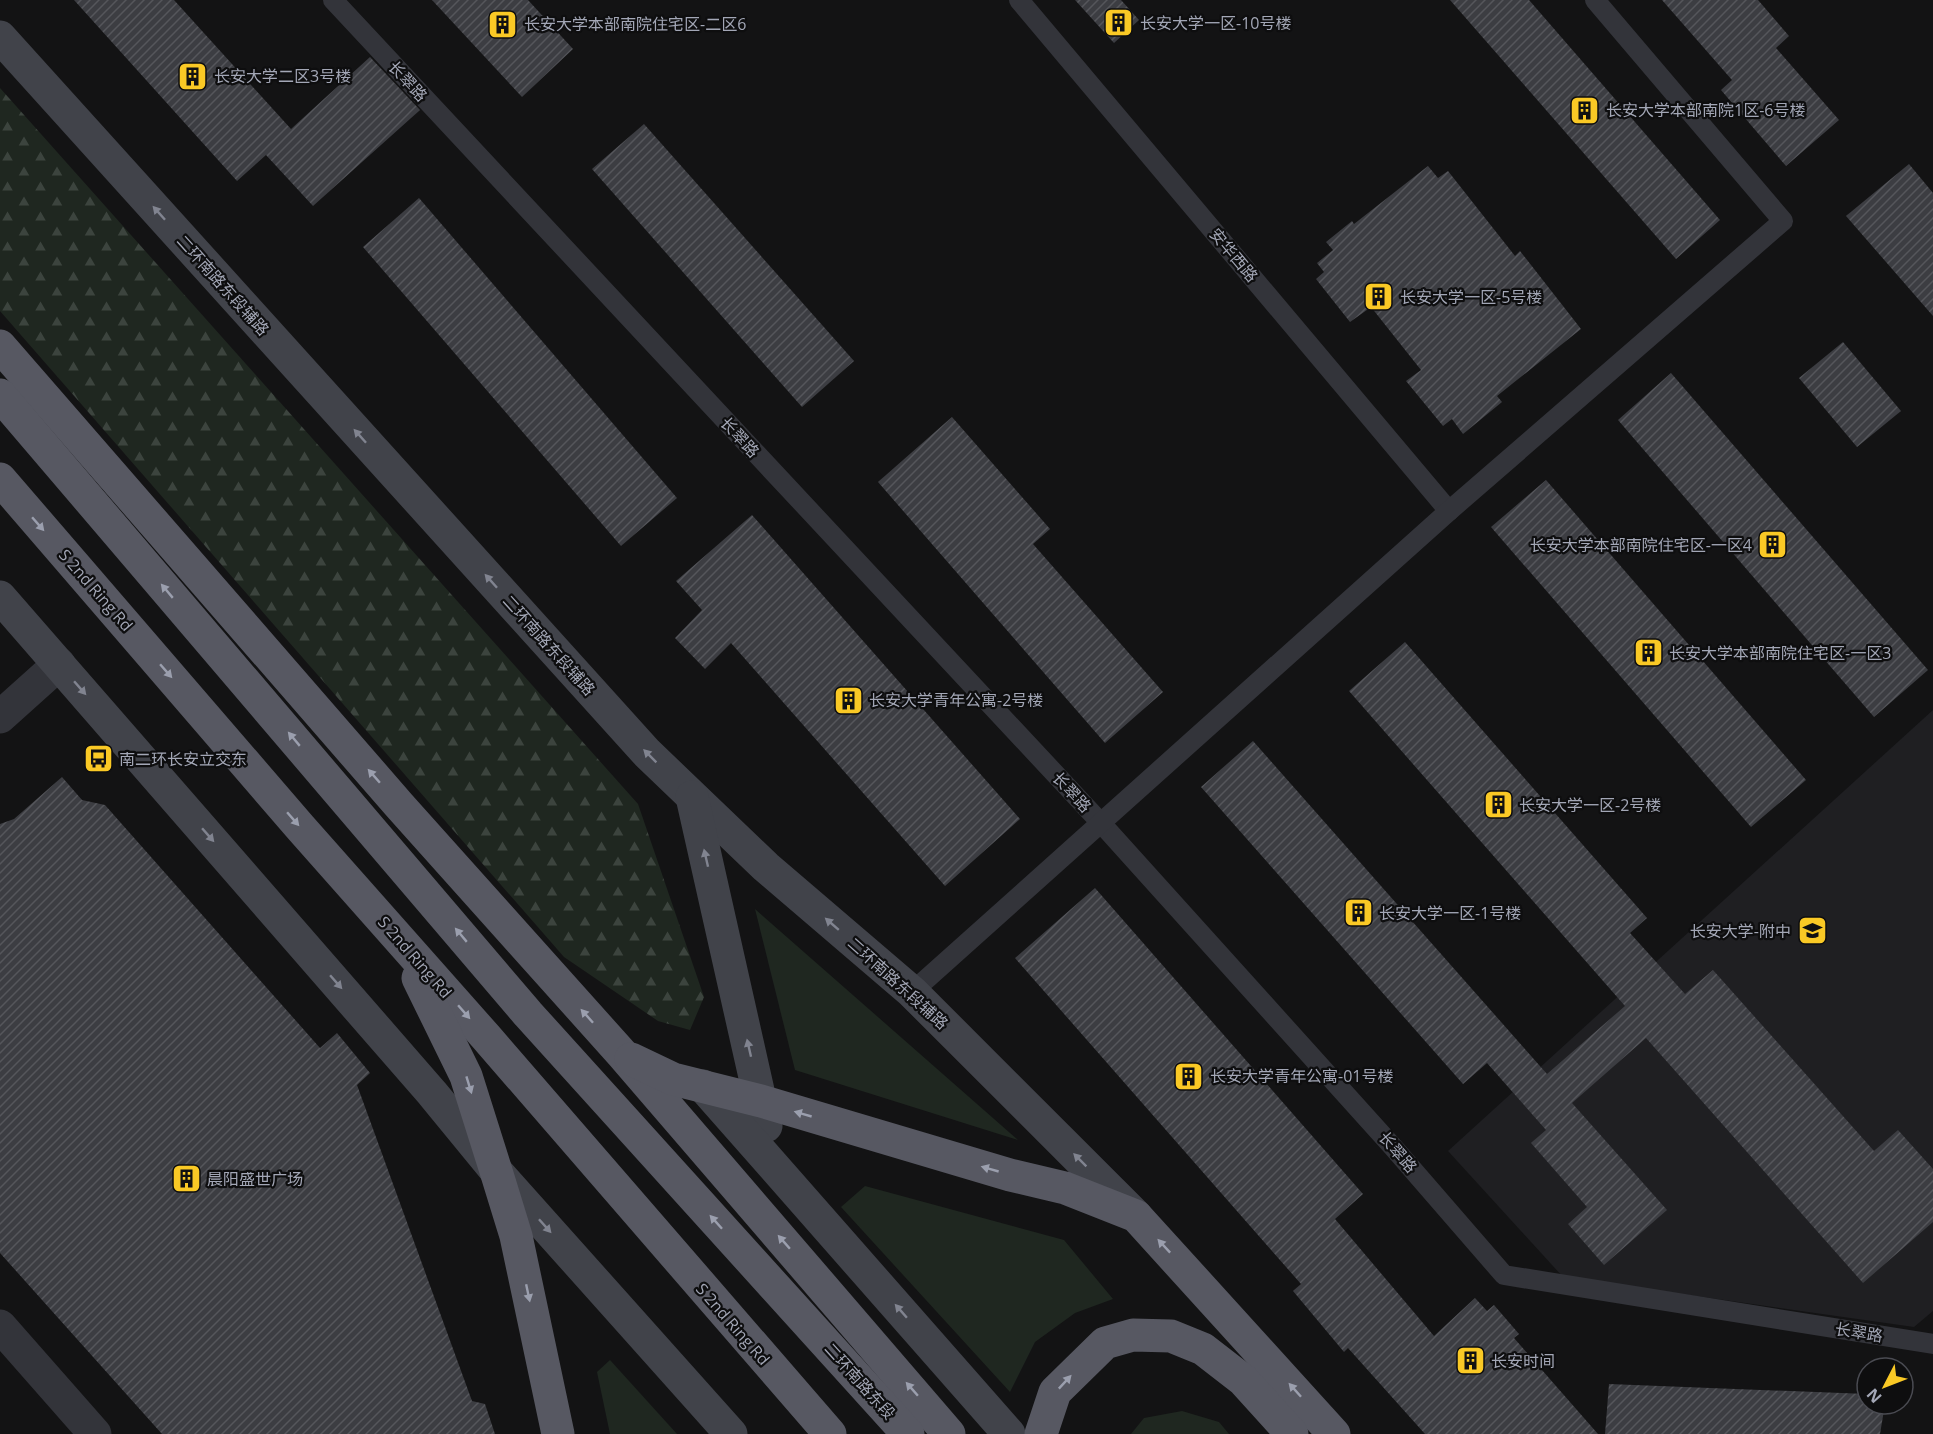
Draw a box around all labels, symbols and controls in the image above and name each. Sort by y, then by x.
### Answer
building icon: 长安大学一区-10号楼 [1103,7,1135,39]
building icon: 长安大学本部南院住宅区-二区6 [487,8,519,40]
place label: 长安大学一区-10号楼 [1140,12,1291,34]
place label: 长安大学本部南院住宅区-二区6 [524,13,746,35]
street label: 长翠路 [384,56,432,106]
building icon: 长安大学二区3号楼 [177,60,209,92]
place label: 长安大学二区3号楼 [214,65,351,87]
building icon: 长安大学本部南院1区-6号楼 [1569,94,1601,126]
place label: 长安大学本部南院1区-6号楼 [1606,99,1805,121]
one-way arrow [152,206,166,221]
street label: 安华西路 [1205,223,1263,287]
street label: 二环南路东段辅路 [172,230,274,340]
building icon: 长安大学一区-5号楼 [1363,281,1395,313]
place label: 长安大学一区-5号楼 [1400,286,1542,308]
street label: 长翠路 [716,412,764,462]
one-way arrow [354,429,367,444]
one-way arrow [31,516,44,531]
building icon: 长安大学本部南院住宅区-一区4 [1757,529,1789,561]
place label: 长安大学本部南院住宅区-一区4 [1530,534,1752,556]
street label: S 2nd Ring Rd [54,544,138,636]
one-way arrow [485,574,498,589]
one-way arrow [161,584,174,599]
street label: 二环南路东段辅路 [498,590,600,700]
building icon: 长安大学本部南院住宅区-一区3 [1632,637,1664,669]
place label: 长安大学本部南院住宅区-一区3 [1669,642,1891,664]
one-way arrow [159,663,172,678]
one-way arrow [73,680,86,695]
building icon: 长安大学青年公寓-2号楼 [832,684,864,716]
place label: 长安大学青年公寓-2号楼 [869,689,1043,711]
one-way arrow [288,732,301,747]
bus stop icon: 南二环长安立交东 [82,743,114,775]
place label: 南二环长安立交东 [119,748,247,770]
one-way arrow [644,750,658,764]
street label: 长翠路 [1048,767,1096,817]
one-way arrow [368,769,381,784]
building icon: 长安大学一区-2号楼 [1482,789,1514,821]
place label: 长安大学一区-2号楼 [1519,794,1661,816]
one-way arrow [286,811,299,826]
one-way arrow [201,827,214,842]
one-way arrow [701,848,710,867]
building icon: 长安大学一区-1号楼 [1342,897,1374,929]
place label: 长安大学一区-1号楼 [1379,902,1521,924]
street label: S 2nd Ring Rd [373,911,457,1003]
school or university icon: 长安大学-附中 [1796,915,1828,947]
one-way arrow [825,918,840,931]
place label: 长安大学-附中 [1690,920,1791,942]
one-way arrow [455,928,468,943]
street label: 二环南路东段辅路 [843,932,953,1034]
one-way arrow [329,974,342,989]
one-way arrow [457,1005,471,1020]
one-way arrow [580,1008,594,1023]
one-way arrow [744,1038,753,1057]
building icon: 长安大学青年公寓-01号楼 [1173,1060,1205,1092]
place label: 长安大学青年公寓-01号楼 [1210,1065,1393,1087]
one-way arrow [465,1076,474,1094]
one-way arrow [794,1109,812,1118]
street label: 长翠路 [1374,1127,1422,1177]
one-way arrow [1072,1153,1087,1167]
building icon: 晨阳盛世广场 [170,1163,202,1195]
one-way arrow [981,1164,999,1173]
place label: 晨阳盛世广场 [207,1168,303,1190]
one-way arrow [710,1215,723,1230]
one-way arrow [538,1218,551,1233]
one-way arrow [778,1235,791,1250]
one-way arrow [1157,1240,1171,1254]
street label: S 2nd Ring Rd [691,1278,775,1370]
one-way arrow [524,1284,533,1303]
one-way arrow [895,1304,908,1319]
street label: 长翠路 [1834,1317,1884,1347]
street label: 二环南路东段 [820,1338,900,1424]
building icon: 长安时间 [1454,1345,1486,1377]
place label: 长安时间 [1491,1350,1555,1372]
north arrow [1855,1356,1915,1416]
one-way arrow [1058,1374,1072,1389]
one-way arrow [905,1382,918,1397]
one-way arrow [1289,1383,1302,1398]
text: N [1861,1384,1886,1408]

